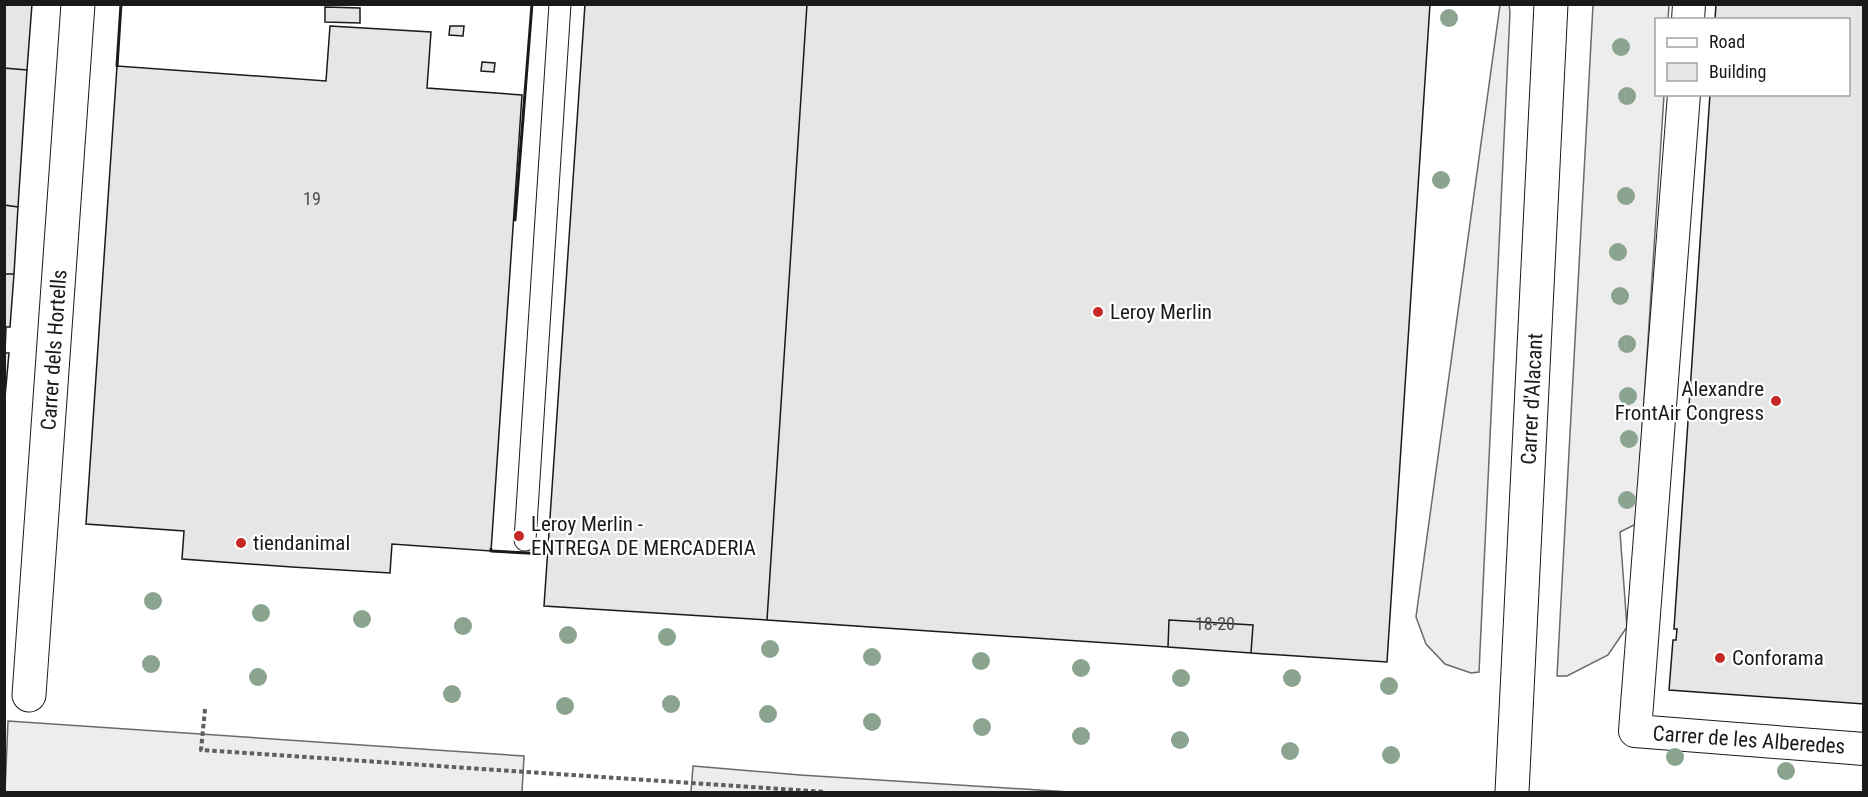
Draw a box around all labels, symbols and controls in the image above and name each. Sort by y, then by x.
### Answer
legend [1655,18,1850,96]
text: Road [1709,31,1745,52]
text: Building [1709,61,1766,82]
house number: 19 [303,188,321,209]
street label: Carrer dels Hortells [36,269,72,431]
place label: Leroy Merlin [1110,300,1212,324]
marker: Leroy Merlin [1091,305,1105,319]
street label: Carrer d'Alacant [1517,333,1547,465]
place label: Alexandre FrontAir Congress [1615,377,1764,425]
marker: Alexandre FrontAir Congress [1769,394,1783,408]
place label: Leroy Merlin - ENTREGA DE MERCADERIA [531,512,756,560]
marker: Leroy Merlin - ENTREGA DE MERCADERIA [512,529,526,543]
place label: tiendanimal [253,531,350,555]
marker: tiendanimal [234,536,248,550]
house number: 18-20 [1195,613,1235,634]
place label: Conforama [1732,646,1824,670]
marker: Conforama [1713,651,1727,665]
street label: Carrer de les Alberedes [1652,721,1846,759]

